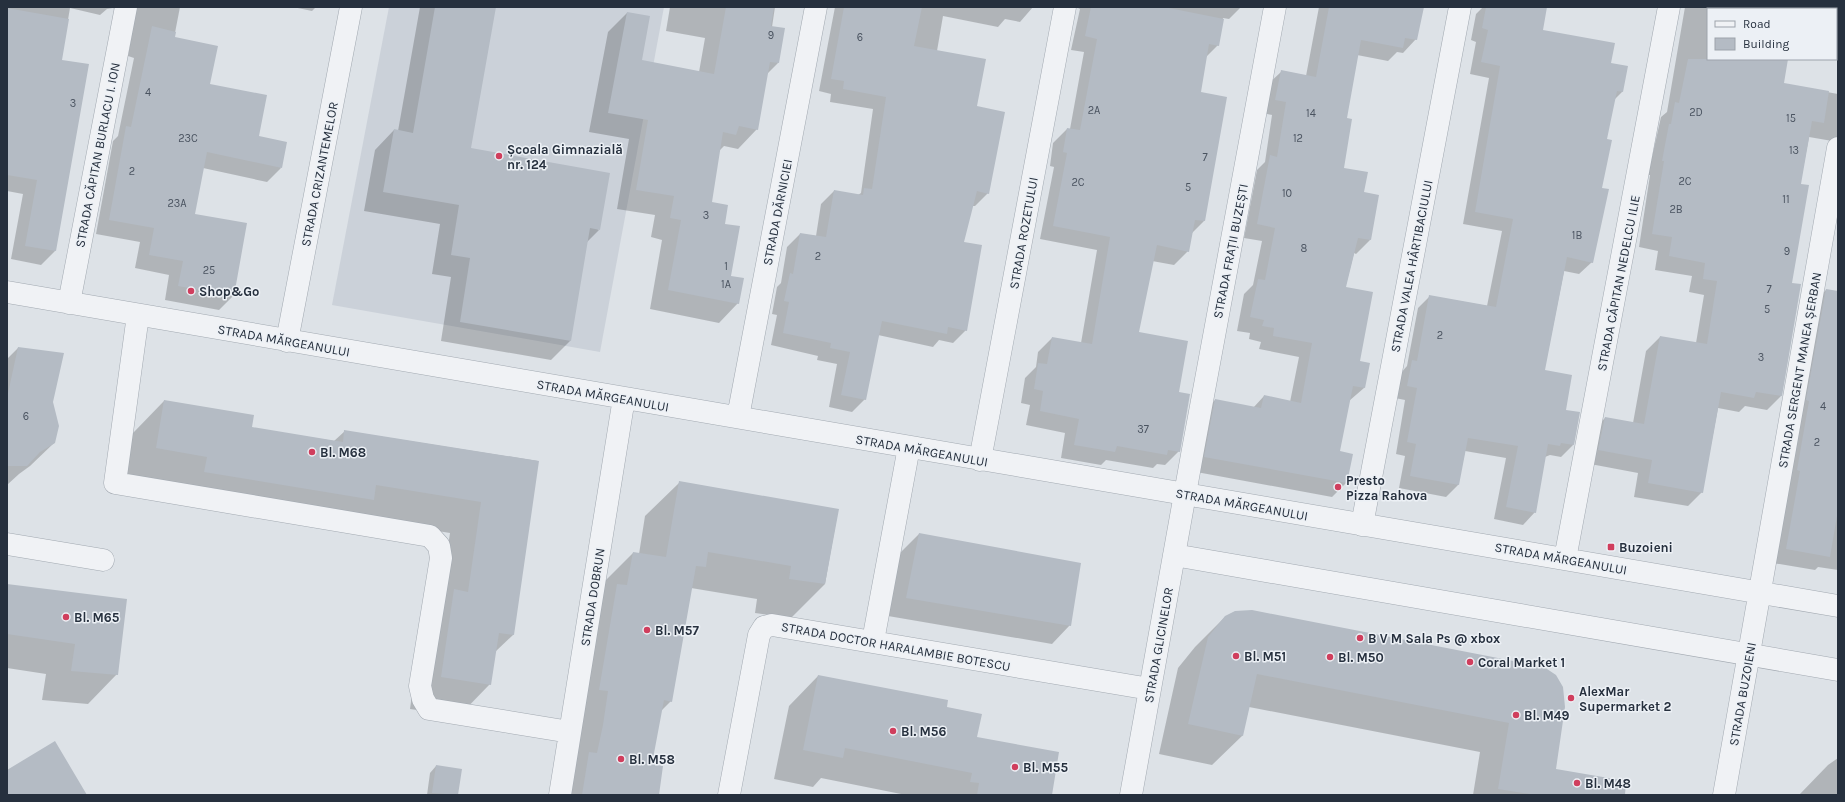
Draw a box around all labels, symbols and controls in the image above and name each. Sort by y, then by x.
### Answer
legend [1707,8,1837,60]
text: Road [1743,17,1771,31]
house number: 9 [768,29,774,42]
house number: 6 [857,31,863,44]
text: Building [1743,37,1790,51]
street label: STRADA CĂPITAN BURLACU I. ION [72,61,123,249]
house number: 4 [145,86,151,99]
house number: 3 [70,97,76,110]
street label: STRADA CRIZANTEMELOR [298,100,341,248]
house number: 2A [1088,104,1101,117]
house number: 2D [1689,106,1703,119]
house number: 14 [1306,107,1316,120]
house number: 15 [1786,112,1796,125]
house number: 23C [178,132,198,145]
house number: 12 [1293,132,1303,145]
place label: Școala Gimnazială nr. 124 [507,142,623,172]
house number: 13 [1789,144,1799,157]
marker: Școala Gimnazială nr. 124 [494,151,504,161]
house number: 7 [1202,151,1208,164]
street label: STRADA DĂRNICIEI [760,158,795,267]
house number: 2 [129,165,135,178]
house number: 2C [1678,175,1692,188]
street label: STRADA ROZETULUI [1006,176,1041,290]
house number: 2C [1071,176,1085,189]
street label: STRADA VALEA HÂRTIBACIULUI [1386,178,1436,354]
house number: 5 [1185,181,1191,194]
street label: STRADA FRAȚII BUZEȘTI [1210,182,1252,320]
house number: 10 [1282,187,1292,200]
house number: 11 [1782,193,1790,206]
street label: STRADA CĂPITAN NEDELCU ILIE [1594,194,1643,372]
house number: 23A [167,197,187,210]
house number: 2B [1669,203,1683,216]
house number: 3 [703,209,709,222]
house number: 1B [1572,229,1582,242]
house number: 8 [1301,242,1308,255]
house number: 9 [1784,245,1790,258]
house number: 2 [815,250,821,263]
house number: 1 [724,260,728,273]
house number: 25 [203,264,215,277]
street label: STRADA SERGENT MANEA ȘERBAN [1775,271,1824,469]
house number: 1A [721,278,732,291]
house number: 7 [1766,283,1772,296]
place label: Shop&Go [199,284,259,299]
marker: Shop&Go [186,286,196,296]
house number: 5 [1764,303,1770,316]
street label: STRADA MĂRGEANULUI [217,321,351,360]
house number: 2 [1437,329,1443,342]
house number: 3 [1758,351,1764,364]
street label: STRADA MĂRGEANULUI [536,376,670,415]
house number: 4 [1820,400,1826,413]
house number: 6 [23,410,29,423]
house number: 37 [1137,423,1149,436]
street label: STRADA MĂRGEANULUI [855,431,989,470]
house number: 2 [1814,436,1820,449]
place label: Bl. M68 [320,445,366,460]
marker: Bl. M68 [307,447,317,457]
place label: Presto Pizza Rahova [1346,473,1427,503]
marker: Presto Pizza Rahova [1333,482,1343,492]
street label: STRADA MĂRGEANULUI [1175,485,1309,524]
street label: STRADA MĂRGEANULUI [1494,539,1628,578]
place label: Buzoieni [1619,540,1673,555]
marker: Buzoieni [1606,542,1616,552]
street label: STRADA DOBRUN [577,547,608,647]
street label: STRADA GLICINELOR [1141,586,1176,704]
place label: Bl. M65 [74,610,120,625]
marker: Bl. M65 [61,612,71,622]
street label: STRADA DOCTOR HARALAMBIE BOTESCU [780,619,1012,674]
place label: Bl. M57 [655,623,699,638]
marker: Bl. M57 [642,625,652,635]
place label: B V M Sala Ps @ xbox [1368,631,1500,646]
marker: B V M Sala Ps @ xbox [1355,633,1365,643]
street label: STRADA BUZOIENI [1726,641,1759,747]
place label: Bl. M51 [1244,649,1286,664]
place label: Bl. M50 [1338,650,1384,665]
marker: Bl. M51 [1231,651,1241,661]
marker: Bl. M50 [1325,652,1335,662]
place label: Coral Market 1 [1478,655,1565,670]
marker: Coral Market 1 [1465,657,1475,667]
place label: AlexMar Supermarket 2 [1579,684,1671,714]
marker: AlexMar Supermarket 2 [1566,693,1576,703]
place label: Bl. M49 [1524,708,1570,723]
marker: Bl. M49 [1511,710,1521,720]
place label: Bl. M56 [901,724,946,739]
marker: Bl. M56 [888,726,898,736]
place label: Bl. M58 [629,752,675,767]
marker: Bl. M58 [616,754,626,764]
place label: Bl. M55 [1023,760,1068,775]
marker: Bl. M55 [1010,762,1020,772]
place label: Bl. M48 [1585,776,1631,791]
marker: Bl. M48 [1572,778,1582,788]

